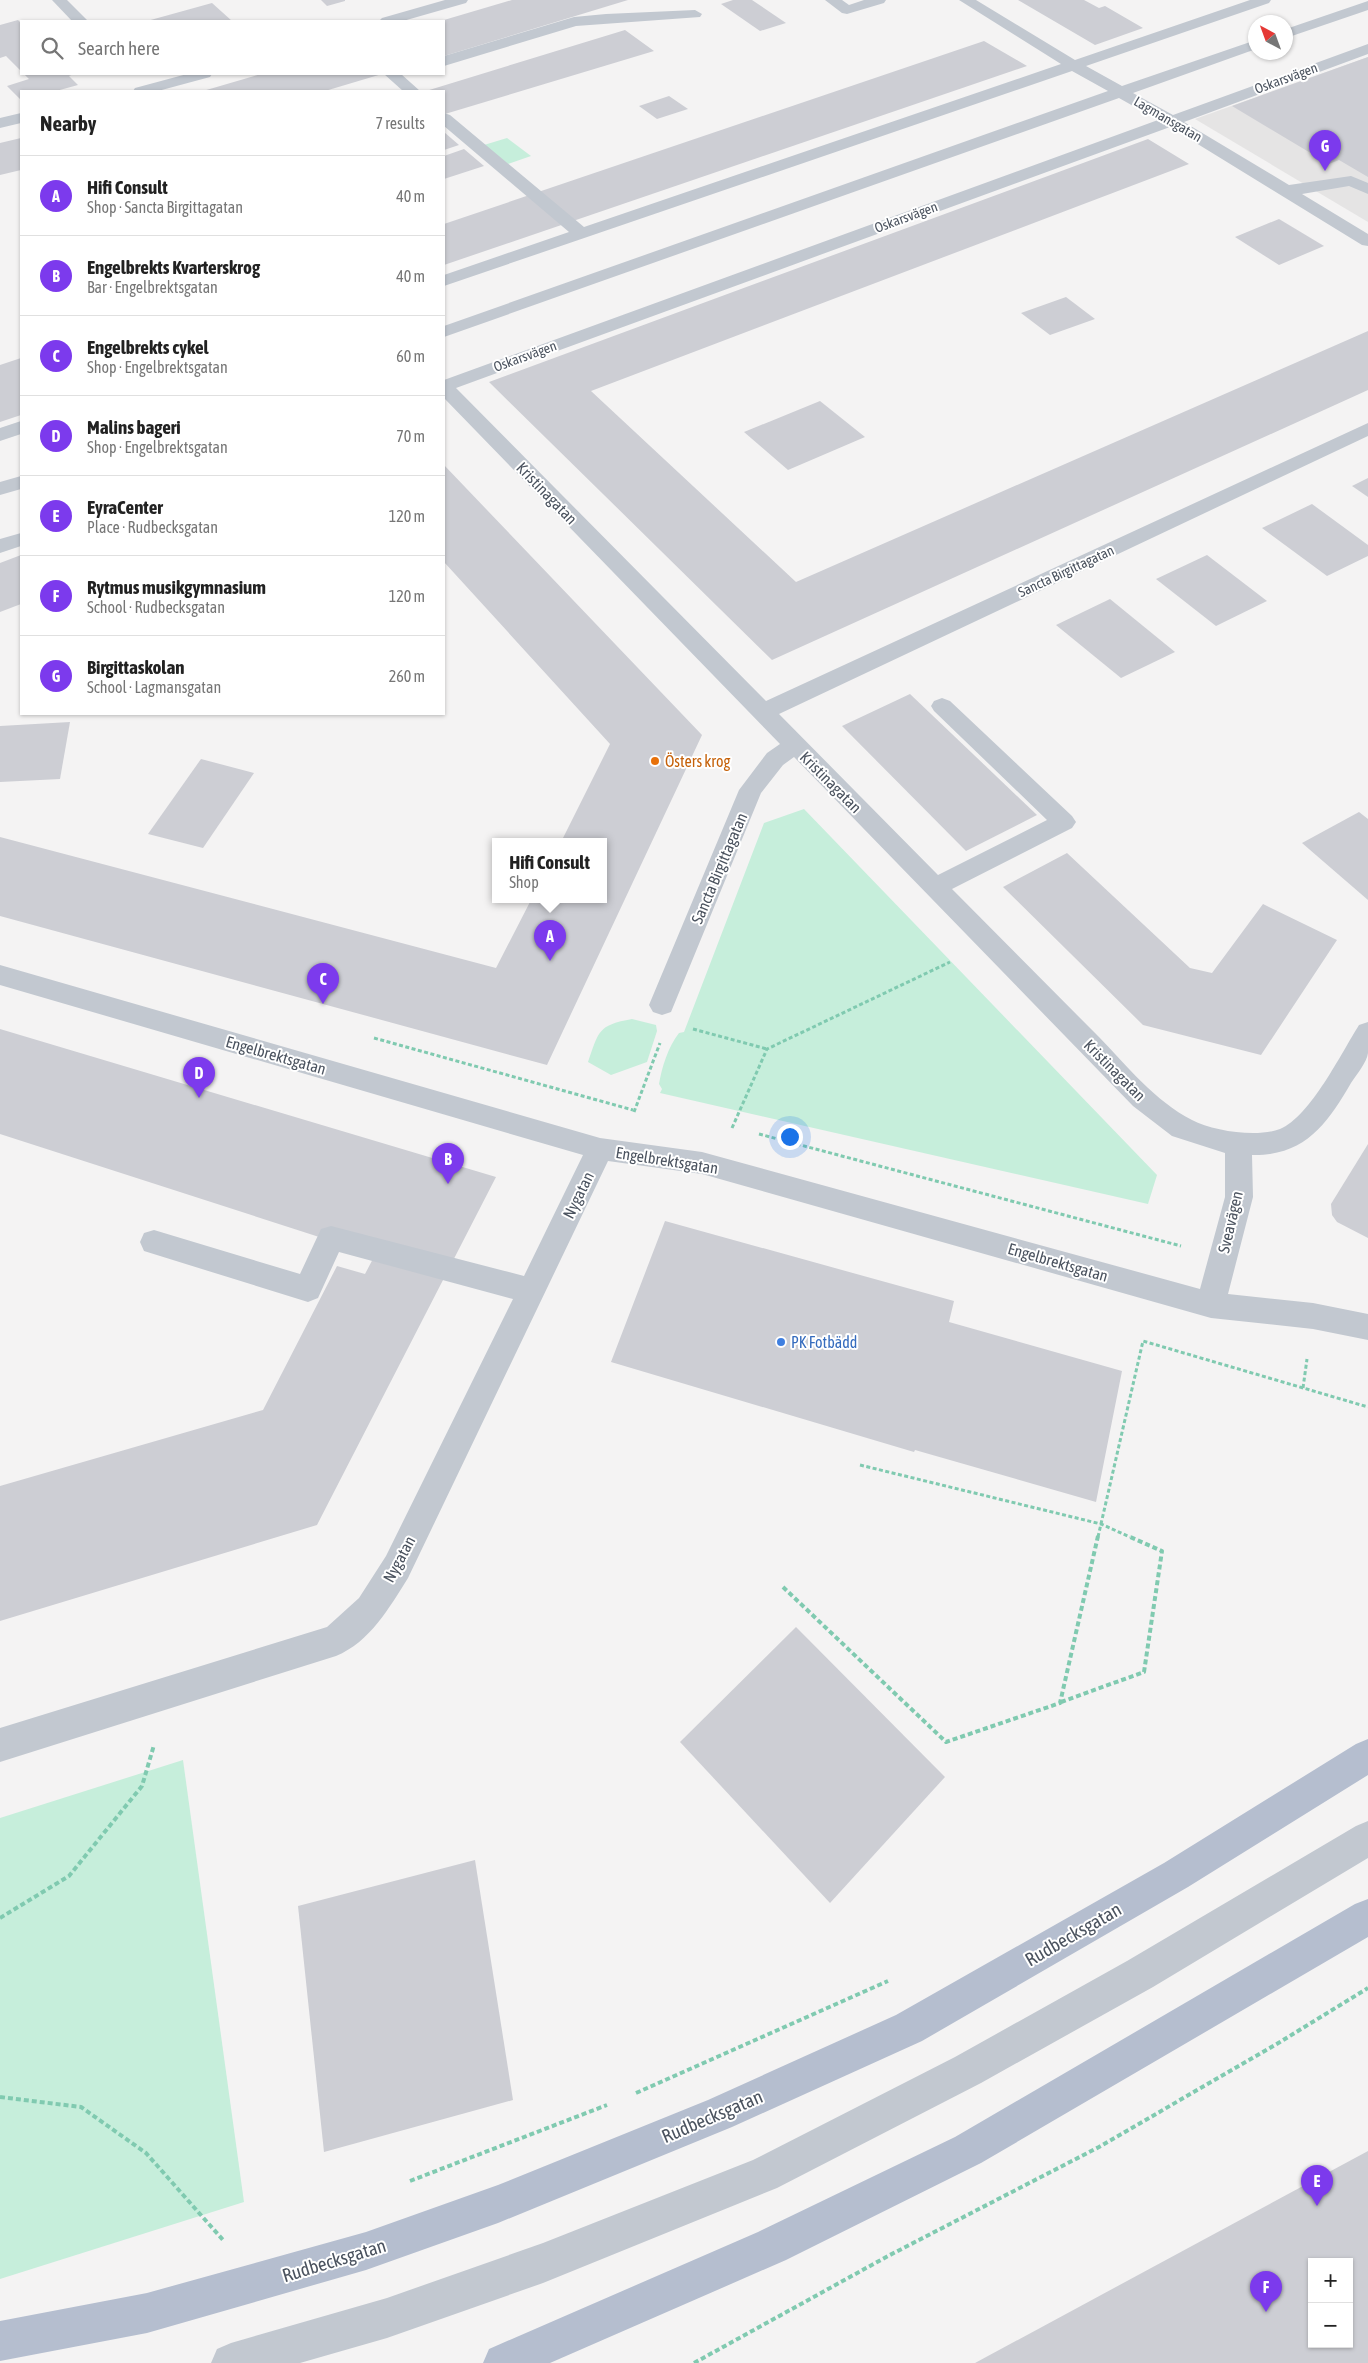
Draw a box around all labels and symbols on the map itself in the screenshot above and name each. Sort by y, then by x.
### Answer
north arrow [1248,15,1293,60]
street label: Oskarsvägen [1252,59,1320,97]
street label: Lagmansgatan [1131,93,1205,145]
pin: G [1309,130,1341,171]
street label: Oskarsvägen [872,198,940,236]
street label: Oskarsvägen [491,337,559,375]
street label: Kristinagatan [512,458,581,528]
street label: Sancta Birgittagatan [1016,542,1116,600]
street label: Kristinagatan [796,748,865,817]
place label: Östers krog [665,752,731,771]
marker: Östers krog [649,755,661,767]
street label: Sancta Birgittagatan [688,810,751,926]
pin: A [534,920,566,961]
pin: C [307,963,339,1004]
street label: Engelbrektsgatan [224,1032,328,1079]
street label: Kristinagatan [1080,1036,1149,1105]
pin: D [183,1057,215,1098]
your location [777,1124,803,1150]
pin: B [432,1143,464,1184]
street label: Engelbrektsgatan [614,1143,719,1178]
street label: Nygatan [559,1169,598,1222]
street label: Sveavägen [1214,1189,1247,1255]
street label: Engelbrektsgatan [1006,1239,1110,1286]
place label: PK Fotbädd [791,1333,857,1351]
marker: PK Fotbädd [775,1336,787,1348]
street label: Nygatan [379,1533,420,1586]
street label: Rudbecksgatan [1021,1898,1125,1970]
street label: Rudbecksgatan [658,2085,766,2147]
pin: E [1301,2165,1333,2206]
street label: Rudbecksgatan [279,2234,389,2286]
pin: F [1250,2271,1282,2312]

